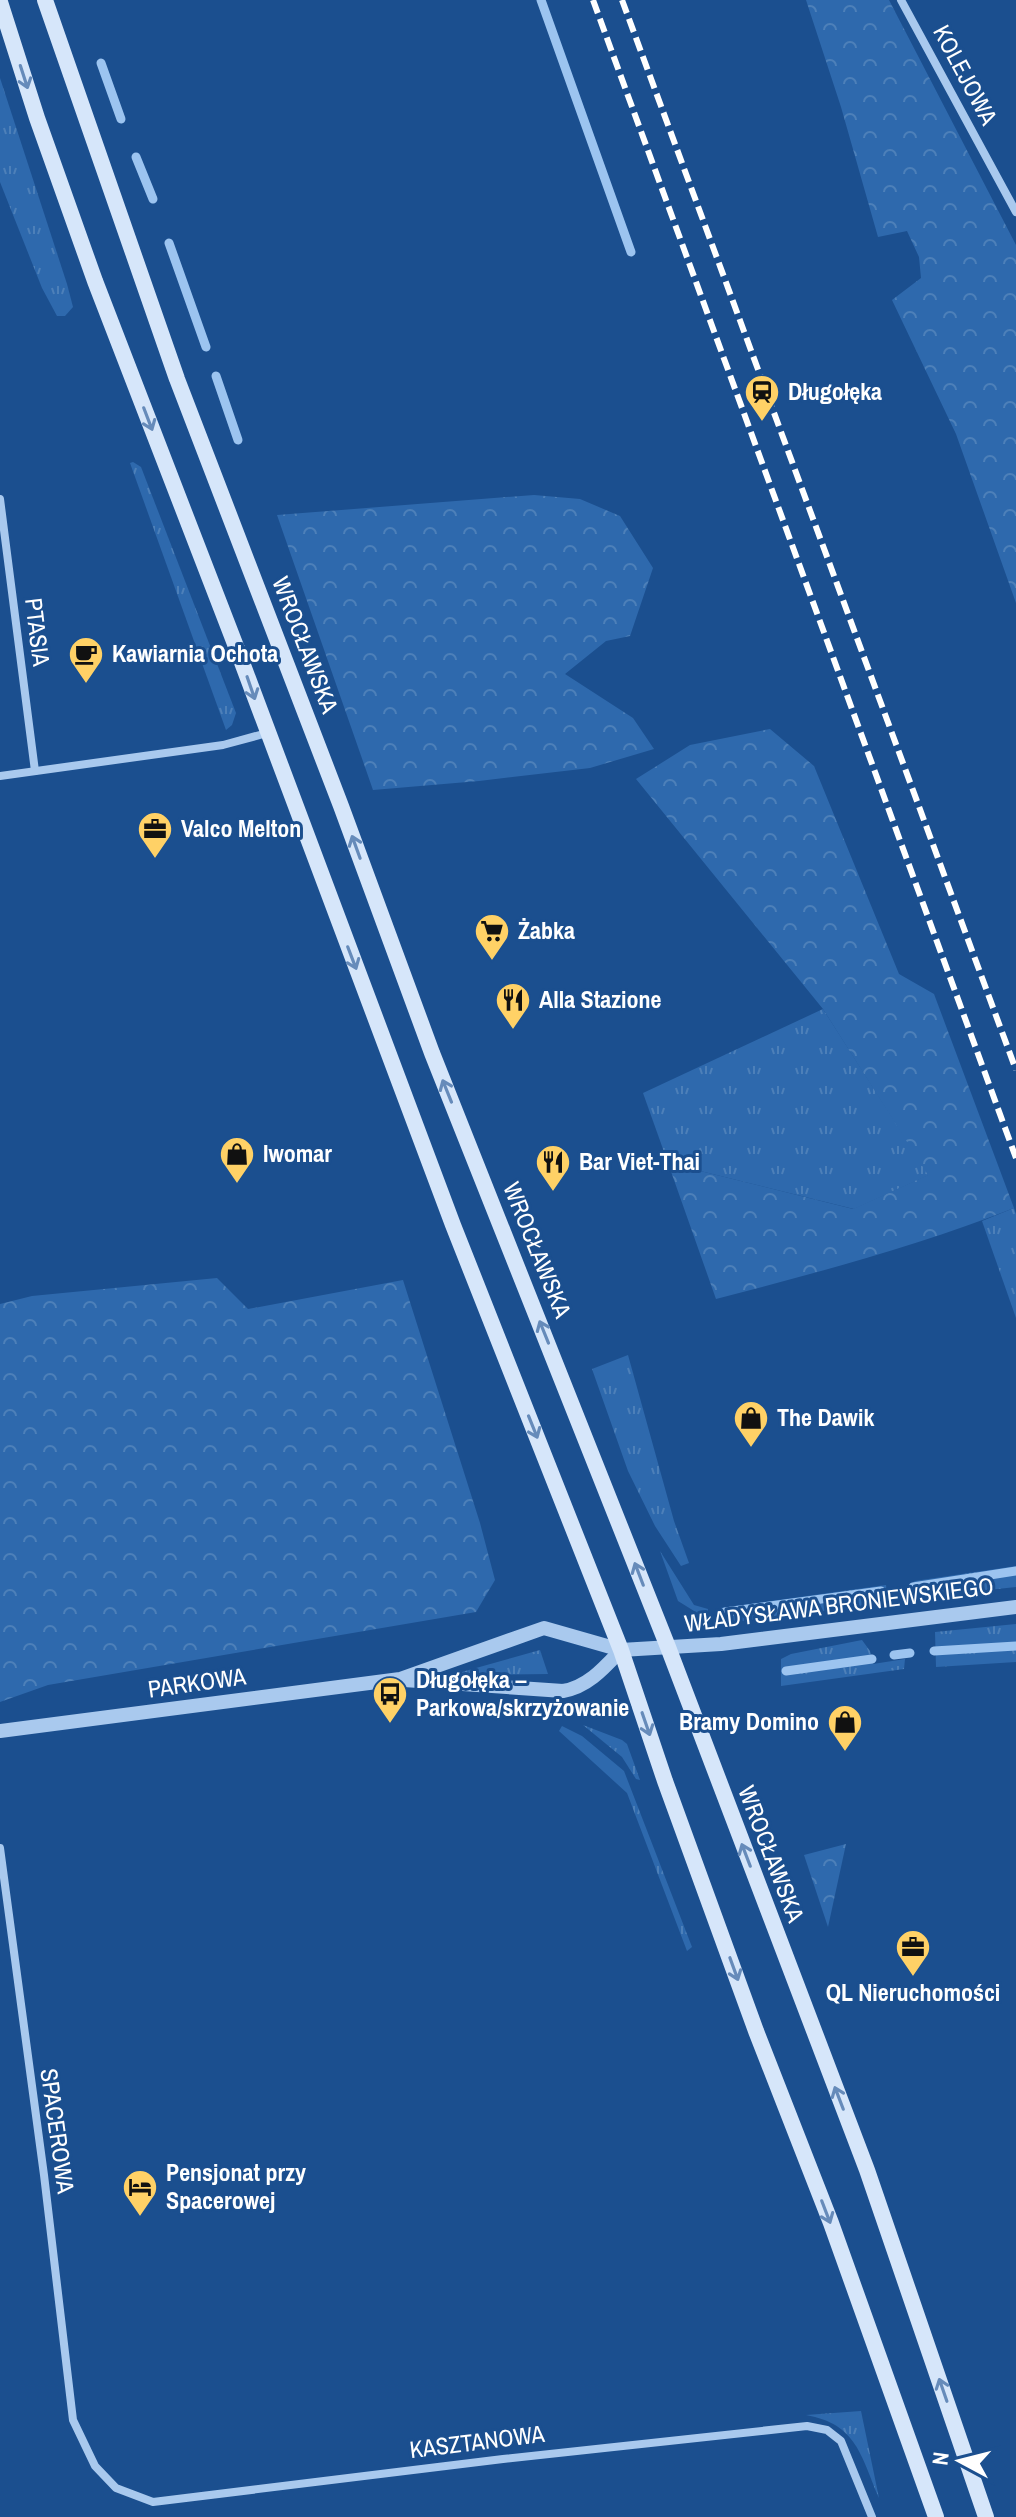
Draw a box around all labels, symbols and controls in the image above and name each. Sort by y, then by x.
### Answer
street label: KOLEJOWA [926,19,1006,131]
one-way arrow [17,64,32,89]
station icon: Długołęka [743,373,781,423]
place label: Długołęka [788,375,882,407]
one-way arrow [142,406,156,431]
street label: WROCŁAWSKA [265,572,347,718]
street label: PTASIA [18,596,58,669]
cafe icon: Kawiarnia Ochota [67,635,105,685]
place label: Kawiarnia Ochota [112,637,278,669]
one-way arrow [245,675,259,700]
office icon: Valco Melton [136,810,174,860]
place label: Valco Melton [181,812,301,844]
one-way arrow [348,836,362,860]
supermarket icon: Żabka [473,912,511,962]
place label: Żabka [518,914,575,946]
one-way arrow [346,945,360,969]
restaurant icon: Alla Stazione [494,981,532,1031]
place label: Alla Stazione [539,983,662,1015]
one-way arrow [439,1079,453,1104]
shop icon: Iwomar [218,1135,256,1185]
place label: Iwomar [263,1137,332,1169]
restaurant icon: Bar Viet-Thai [534,1143,572,1193]
place label: Bar Viet-Thai [579,1145,700,1177]
street label: WROCŁAWSKA [496,1177,580,1323]
one-way arrow [536,1320,550,1345]
shop icon: The Dawik [732,1399,770,1449]
place label: The Dawik [777,1401,874,1433]
one-way arrow [527,1414,541,1439]
one-way arrow [631,1562,645,1587]
street label: WŁADYSŁAWA BRONIEWSKIEGO [682,1569,995,1639]
street label: PARKOWA [146,1659,249,1705]
place label: Długołęka – Parkowa/skrzyżowanie [416,1663,629,1723]
bus stop icon: Długołęka – Parkowa/skrzyżowanie [371,1675,409,1725]
shop icon: Bramy Domino [826,1703,864,1753]
place label: Bramy Domino [679,1705,819,1737]
one-way arrow [640,1711,655,1736]
street label: WROCŁAWSKA [731,1781,813,1927]
one-way arrow [738,1843,752,1868]
office icon: QL Nieruchomości [894,1928,932,1978]
one-way arrow [728,1956,742,1981]
place label: QL Nieruchomości [826,1976,1000,2008]
street label: SPACEROWA [33,2066,83,2196]
one-way arrow [831,2086,845,2110]
place label: Pensjonat przy Spacerowej [166,2156,306,2216]
hotel icon: Pensjonat przy Spacerowej [121,2168,159,2218]
one-way arrow [820,2199,834,2224]
one-way arrow [934,2378,949,2403]
street label: KASZTANOWA [408,2417,547,2465]
north arrow [920,2421,1000,2501]
text: N [924,2450,956,2467]

